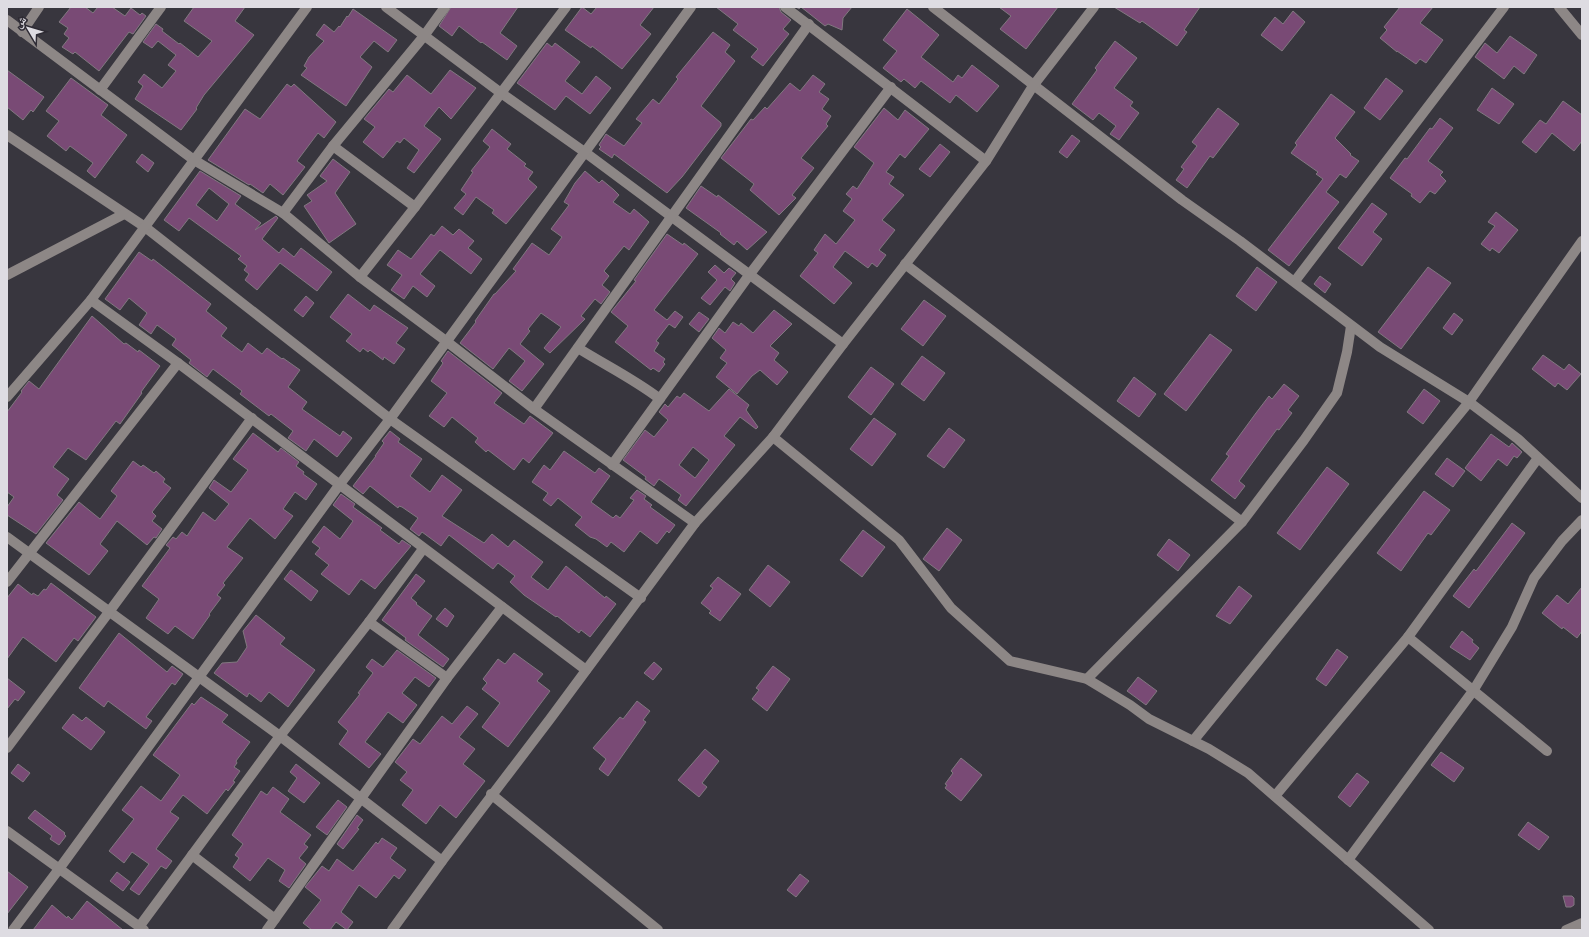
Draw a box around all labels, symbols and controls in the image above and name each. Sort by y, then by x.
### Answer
north arrow [8,8,48,48]
text: ش [11,13,30,31]

